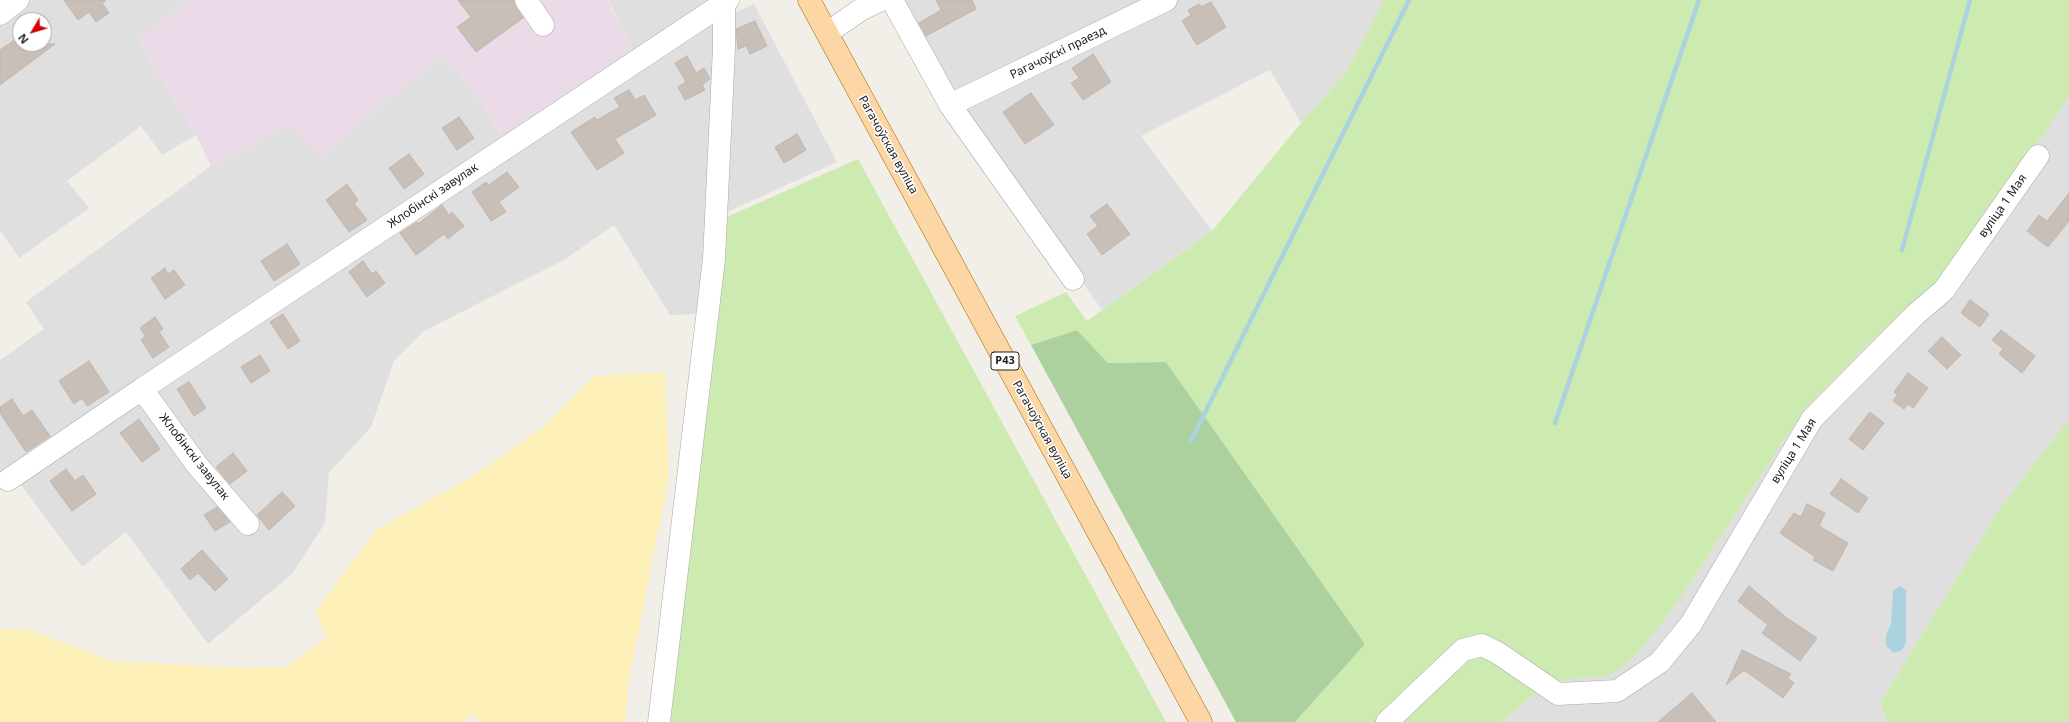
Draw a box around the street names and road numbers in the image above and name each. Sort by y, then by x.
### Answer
street label: Рагачоўскі праезд [1008,24,1108,82]
street label: Рагачоўская вуліца [855,93,921,197]
street label: Жлобінскі завулак [385,160,481,232]
street label: вуліца 1 Мая [1976,172,2030,240]
road number: Р43 [991,352,1019,370]
street label: Рагачоўская вуліца [1009,378,1075,482]
street label: Жлобінскі завулак [156,411,232,503]
street label: вуліца 1 Мая [1768,416,1820,486]

